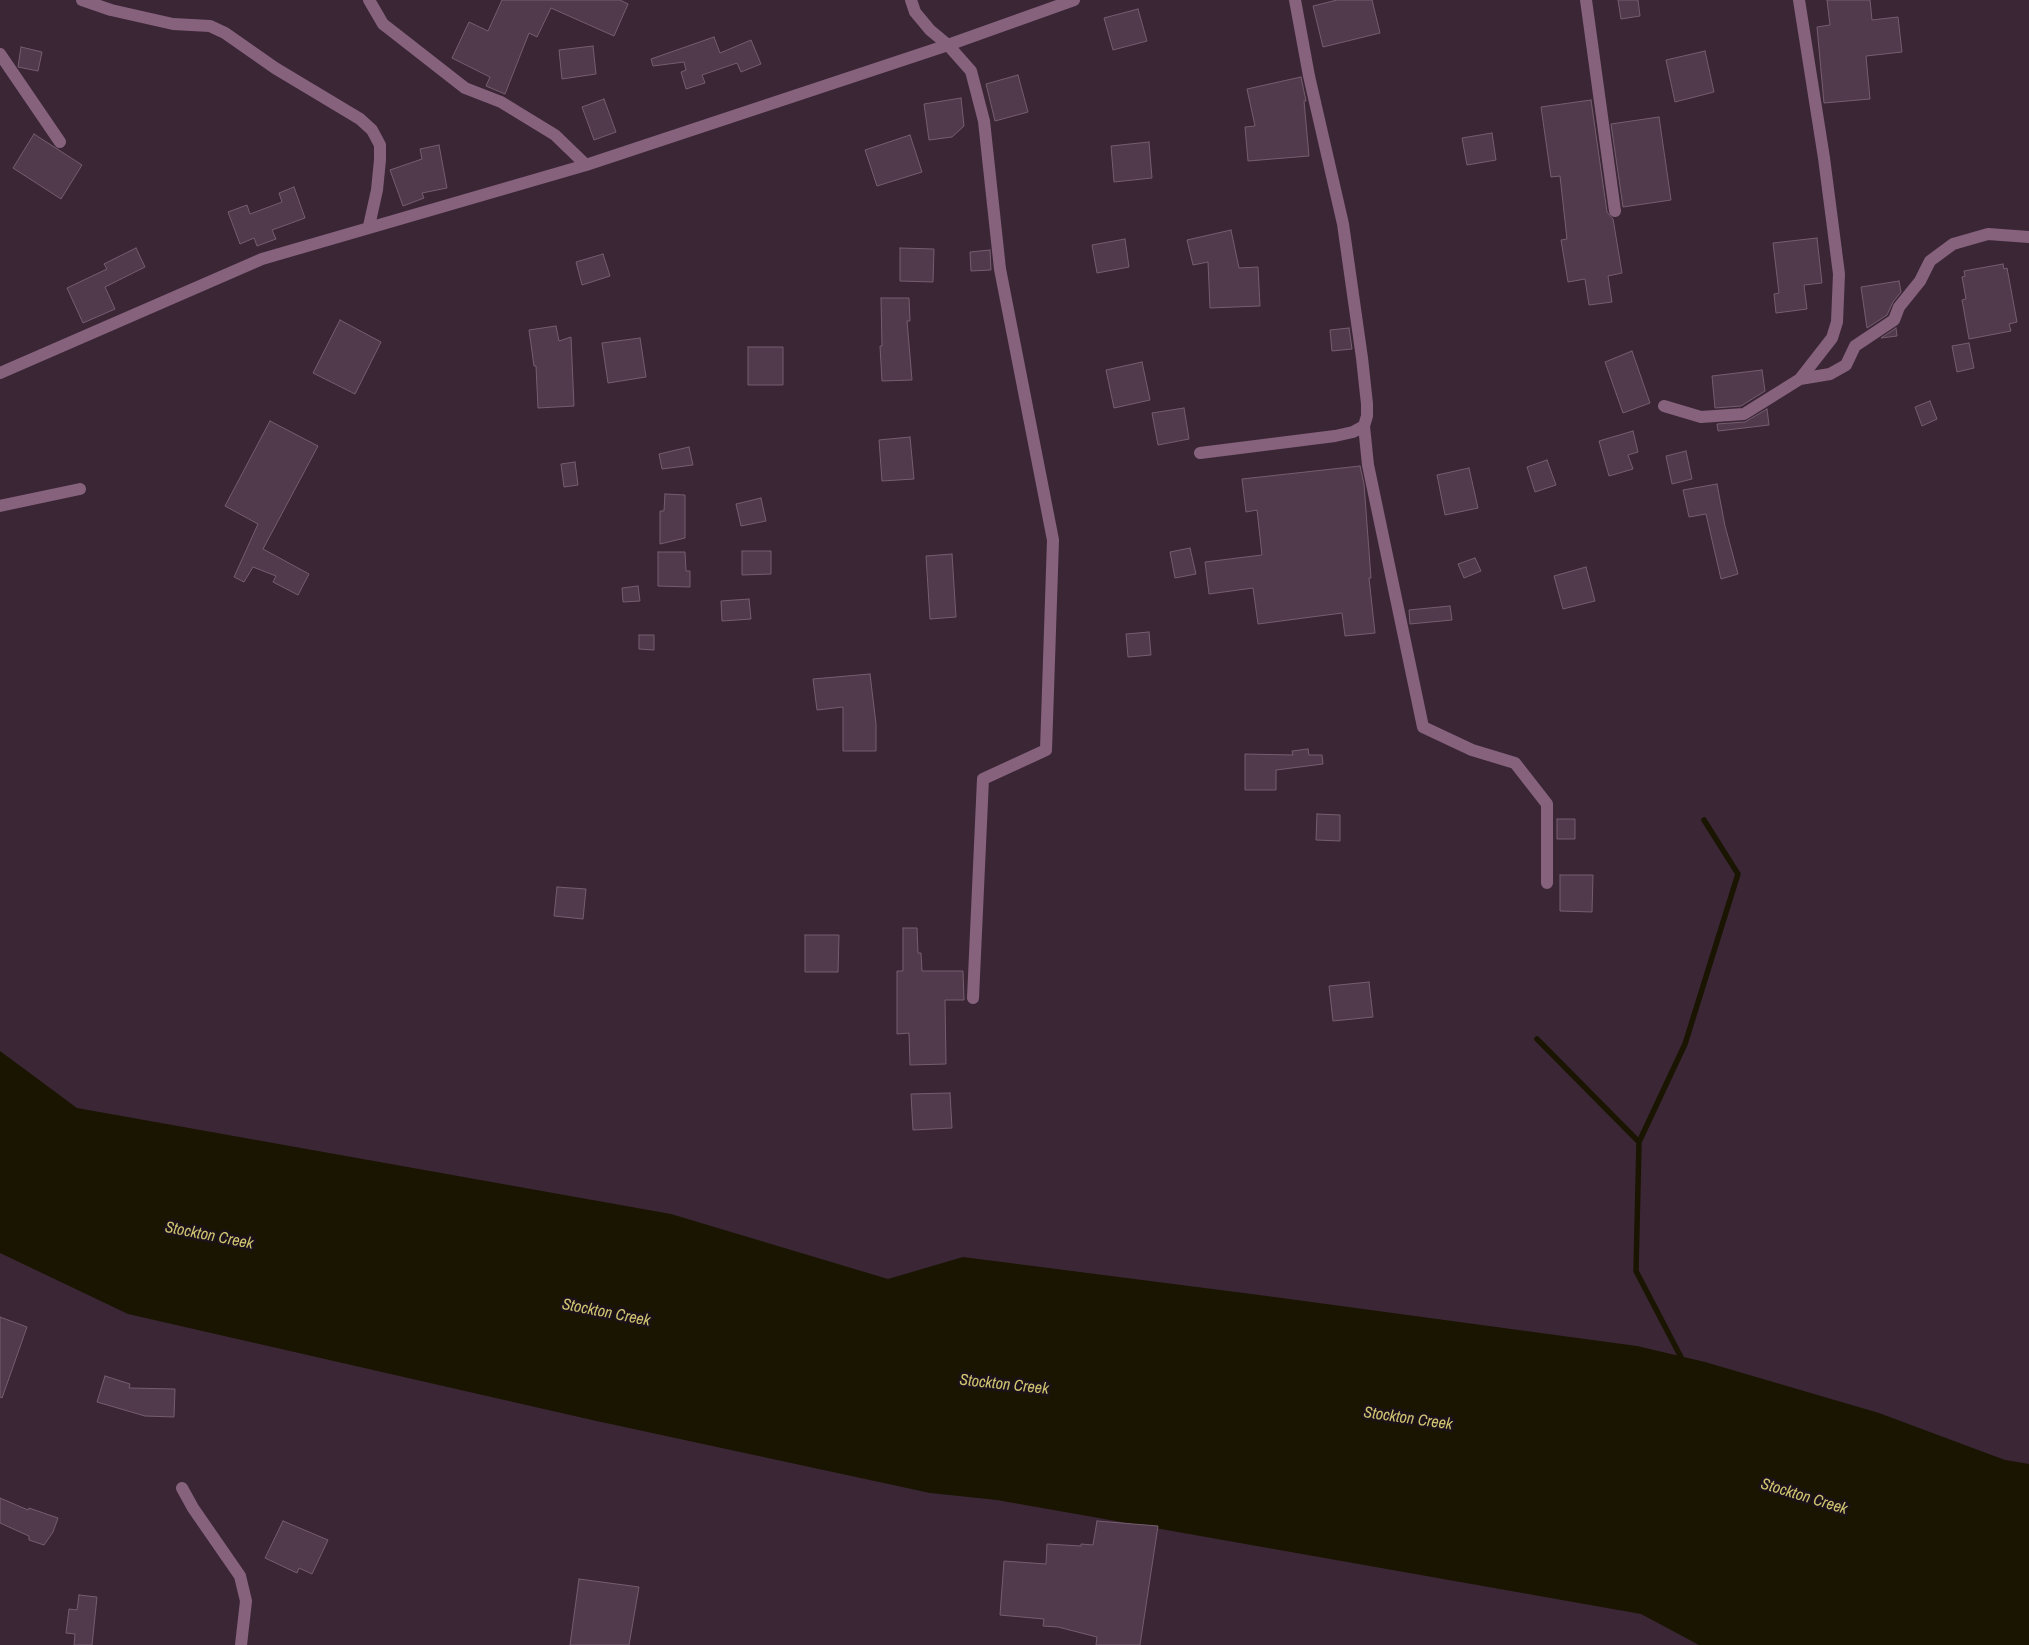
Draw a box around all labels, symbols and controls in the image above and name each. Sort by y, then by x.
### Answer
water label: Stockton Creek [163,1218,255,1254]
water label: Stockton Creek [560,1295,652,1331]
water label: Stockton Creek [958,1371,1050,1399]
water label: Stockton Creek [1362,1403,1454,1435]
water label: Stockton Creek [1758,1475,1850,1519]

